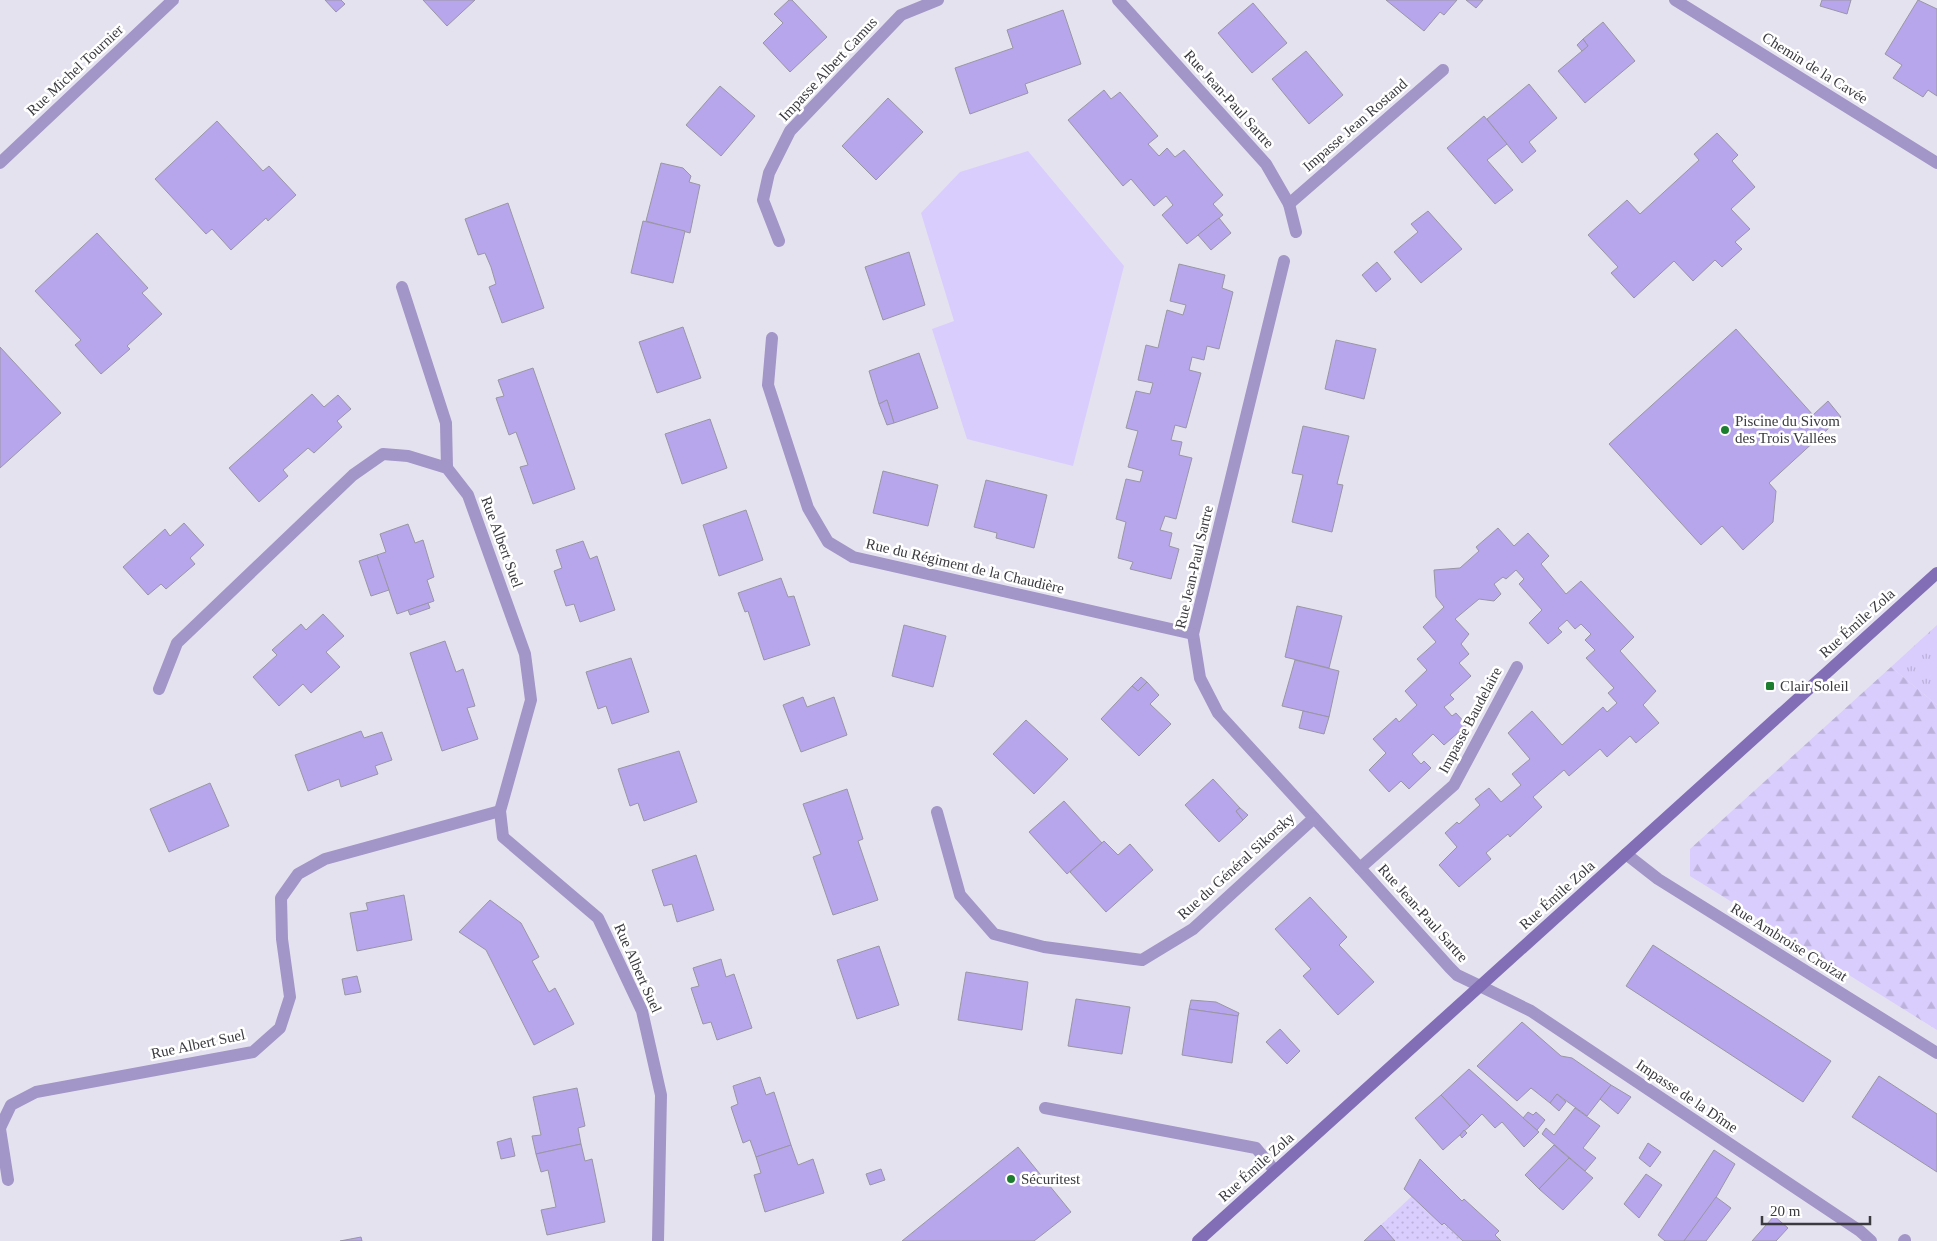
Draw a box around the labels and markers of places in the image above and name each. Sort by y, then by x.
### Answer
place label: Piscine du Sivom des Trois Vallées [1735,413,1840,446]
marker: Piscine du Sivom des Trois Vallées [1719,424,1731,436]
place label: Clair Soleil [1780,678,1849,694]
marker: Clair Soleil [1764,680,1776,692]
place label: Sécuritest [1021,1171,1081,1187]
marker: Sécuritest [1005,1173,1017,1185]

